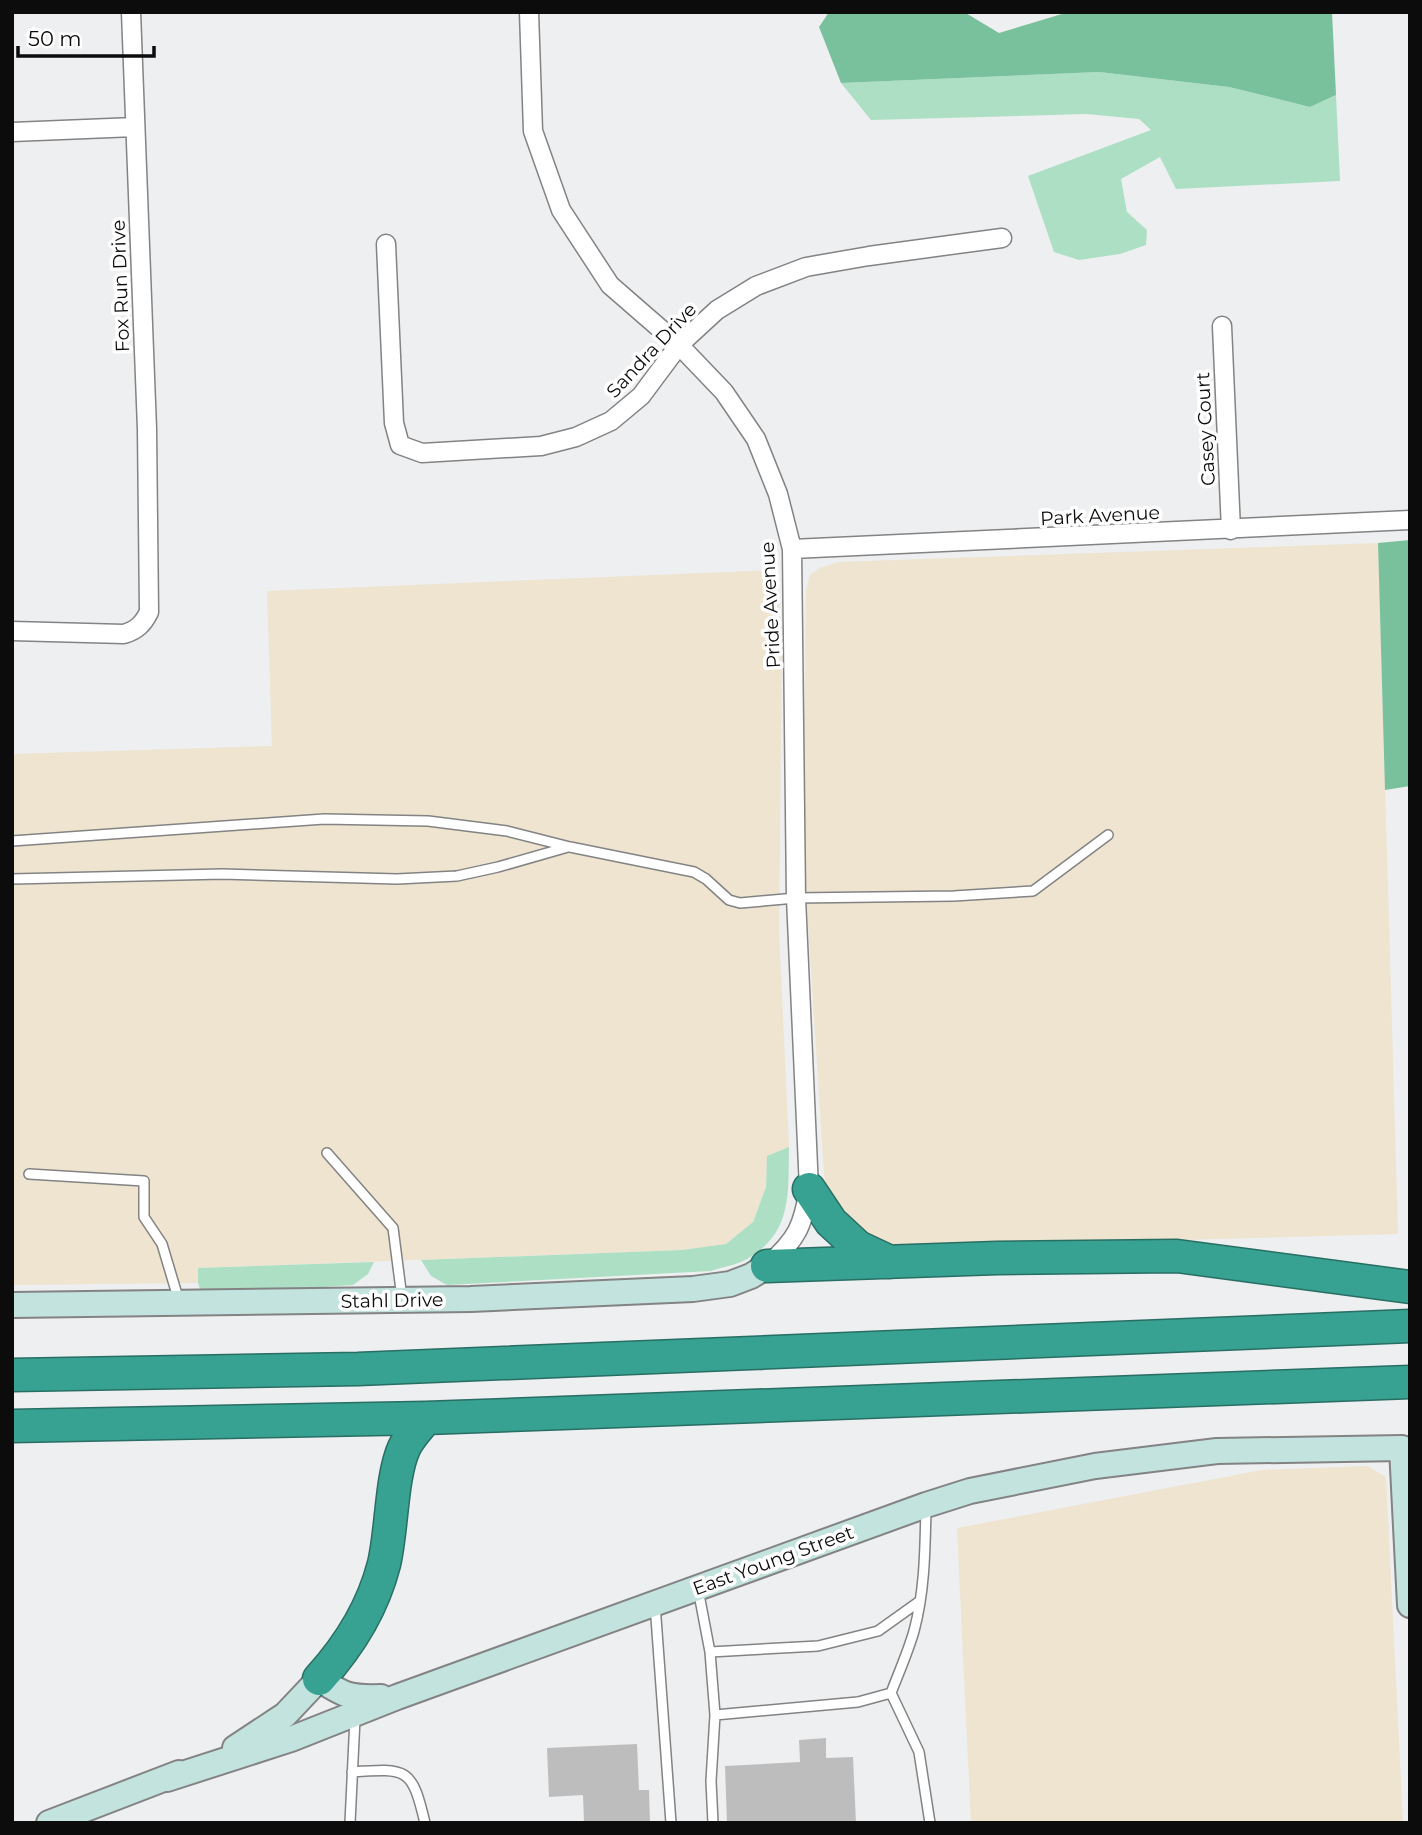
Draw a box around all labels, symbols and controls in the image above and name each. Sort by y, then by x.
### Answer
scale bar [18,14,154,58]
text: 50 m [28,26,82,51]
street label: Fox Run Drive [107,219,134,353]
street label: Sandra Drive [602,298,701,403]
street label: Casey Court [1191,371,1220,486]
street label: Park Avenue [1039,501,1161,530]
street label: Pride Avenue [756,541,785,669]
street label: Stahl Drive [340,1288,444,1313]
street label: East Young Street [690,1521,857,1600]

